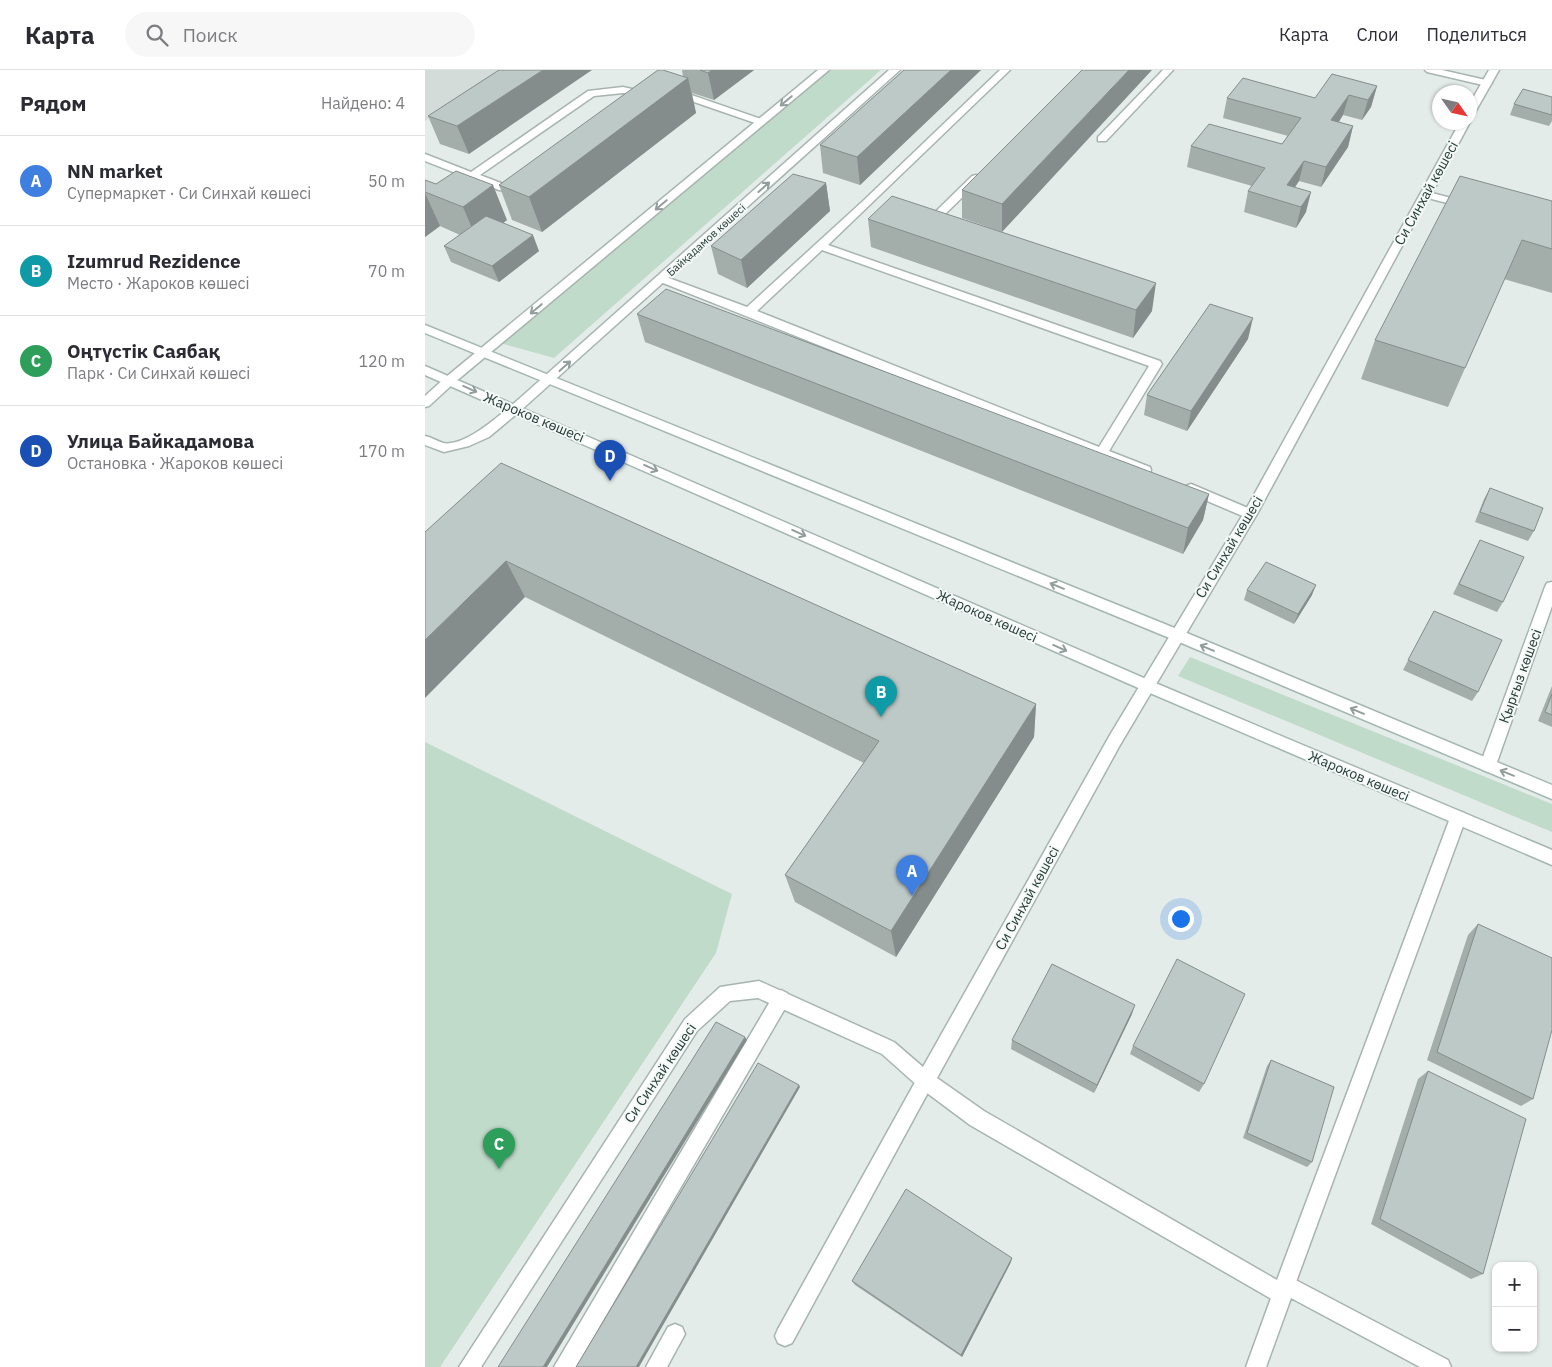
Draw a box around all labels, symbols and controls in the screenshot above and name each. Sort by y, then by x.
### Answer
search box [125,12,475,57]
text: Карта [25,19,95,51]
icon: search [143,21,171,49]
text: Поиск [183,23,238,47]
text: Карта [1279,23,1329,46]
text: Слои [1357,23,1399,46]
text: Поделиться [1427,23,1527,46]
north arrow [1432,85,1477,130]
text: Рядом [20,89,87,117]
text: Найдено: 4 [321,93,405,113]
one-way arrow [780,96,793,107]
street label: Си Синхай көшесі [1390,138,1462,248]
text: NN market [67,159,163,183]
text: A [31,171,41,191]
text: 50 m [368,171,405,191]
one-way arrow [758,181,771,193]
text: Супермаркет · Си Синхай көшесі [67,183,311,203]
one-way arrow [655,199,668,210]
street label: Байқадамов көшесі [664,201,748,279]
text: Izumrud Rezidence [67,249,241,273]
text: B [31,261,41,281]
text: 70 m [368,261,405,281]
text: Место · Жароков көшесі [67,273,250,293]
one-way arrow [530,303,543,314]
text: Оңтүстік Саябақ [67,339,220,363]
text: C [31,351,41,371]
text: 120 m [358,351,405,371]
one-way arrow [559,360,572,371]
text: Парк · Си Синхай көшесі [67,363,250,383]
one-way arrow [462,385,477,395]
street label: Жароков көшесі [481,388,587,446]
text: Улица Байкадамова [67,429,254,453]
pin: D [594,440,626,481]
text: D [30,441,42,461]
text: 170 m [358,441,405,461]
text: Остановка · Жароков көшесі [67,453,283,473]
one-way arrow [643,464,658,474]
street label: Си Синхай көшесі [1191,493,1267,601]
one-way arrow [791,529,806,539]
one-way arrow [1049,581,1064,590]
street label: Жароков көшесі [934,586,1040,646]
street label: Қырғыз көшесі [1495,626,1545,726]
one-way arrow [1200,643,1215,653]
one-way arrow [1052,644,1067,654]
pin: B [865,676,897,717]
one-way arrow [1350,705,1365,715]
street label: Жароков көшесі [1306,747,1412,805]
one-way arrow [1500,768,1515,777]
street label: Си Синхай көшесі [991,843,1063,953]
pin: A [896,855,928,896]
your location [1168,906,1194,932]
street label: Си Синхай көшесі [620,1020,700,1126]
pin: C [483,1128,515,1169]
map controls [1492,1262,1537,1352]
button: + [1492,1262,1537,1307]
button: − [1492,1307,1537,1352]

